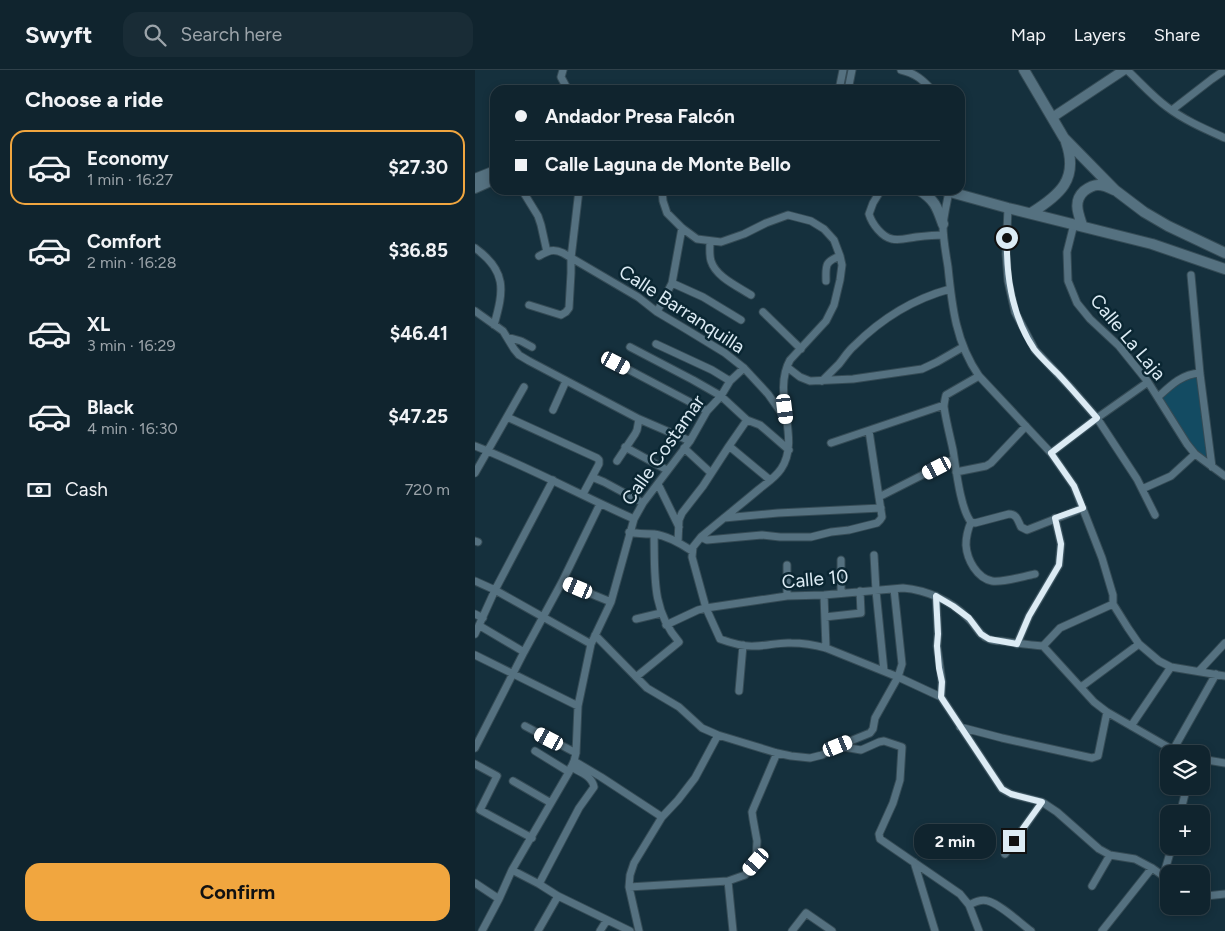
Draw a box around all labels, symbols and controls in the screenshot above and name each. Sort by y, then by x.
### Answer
search box [123,12,473,57]
text: Swyft [25,20,93,49]
icon: search [141,21,169,49]
text: Search here [181,23,282,46]
text: Map [1011,24,1046,46]
text: Layers [1074,24,1126,46]
text: Share [1154,24,1200,46]
text: Choose a ride [25,86,163,113]
text: Andador Presa Falcón [545,105,735,128]
icon: car [27,145,72,190]
text: Economy [87,147,169,170]
text: Calle Laguna de Monte Bello [545,153,791,176]
text: $27.30 [388,156,448,179]
text: 1 min · 16:27 [87,170,173,189]
route start [996,227,1018,249]
icon: car [27,228,72,273]
text: Comfort [87,230,162,253]
text: $36.85 [389,239,448,262]
text: 2 min · 16:28 [87,253,177,272]
street label: Calle Barranquilla [615,260,749,358]
street label: Calle La Laja [1085,289,1171,385]
icon: car [27,311,72,356]
text: XL [87,313,110,336]
text: $46.41 [390,322,448,345]
text: 3 min · 16:29 [87,336,176,355]
car [599,349,632,377]
street label: Calle Costamar [616,390,710,510]
car [775,393,794,425]
icon: car [27,394,72,439]
text: Black [87,396,134,419]
text: $47.25 [388,405,448,428]
text: 4 min · 16:30 [87,419,178,438]
car [920,455,953,481]
icon: cash [25,476,53,504]
text: Cash [65,478,108,501]
text: 720 m [405,480,450,499]
street label: Calle 10 [781,565,849,593]
car [561,575,594,601]
car [532,725,565,753]
car [821,733,854,759]
map controls [1160,745,1210,915]
button: layers [1160,745,1210,795]
button: + [1160,805,1210,855]
callout: 2 min [914,824,997,858]
route end [1003,830,1025,852]
text: 2 min [935,832,975,851]
car [740,846,771,878]
button: Confirm [25,863,450,921]
button: − [1160,865,1210,915]

